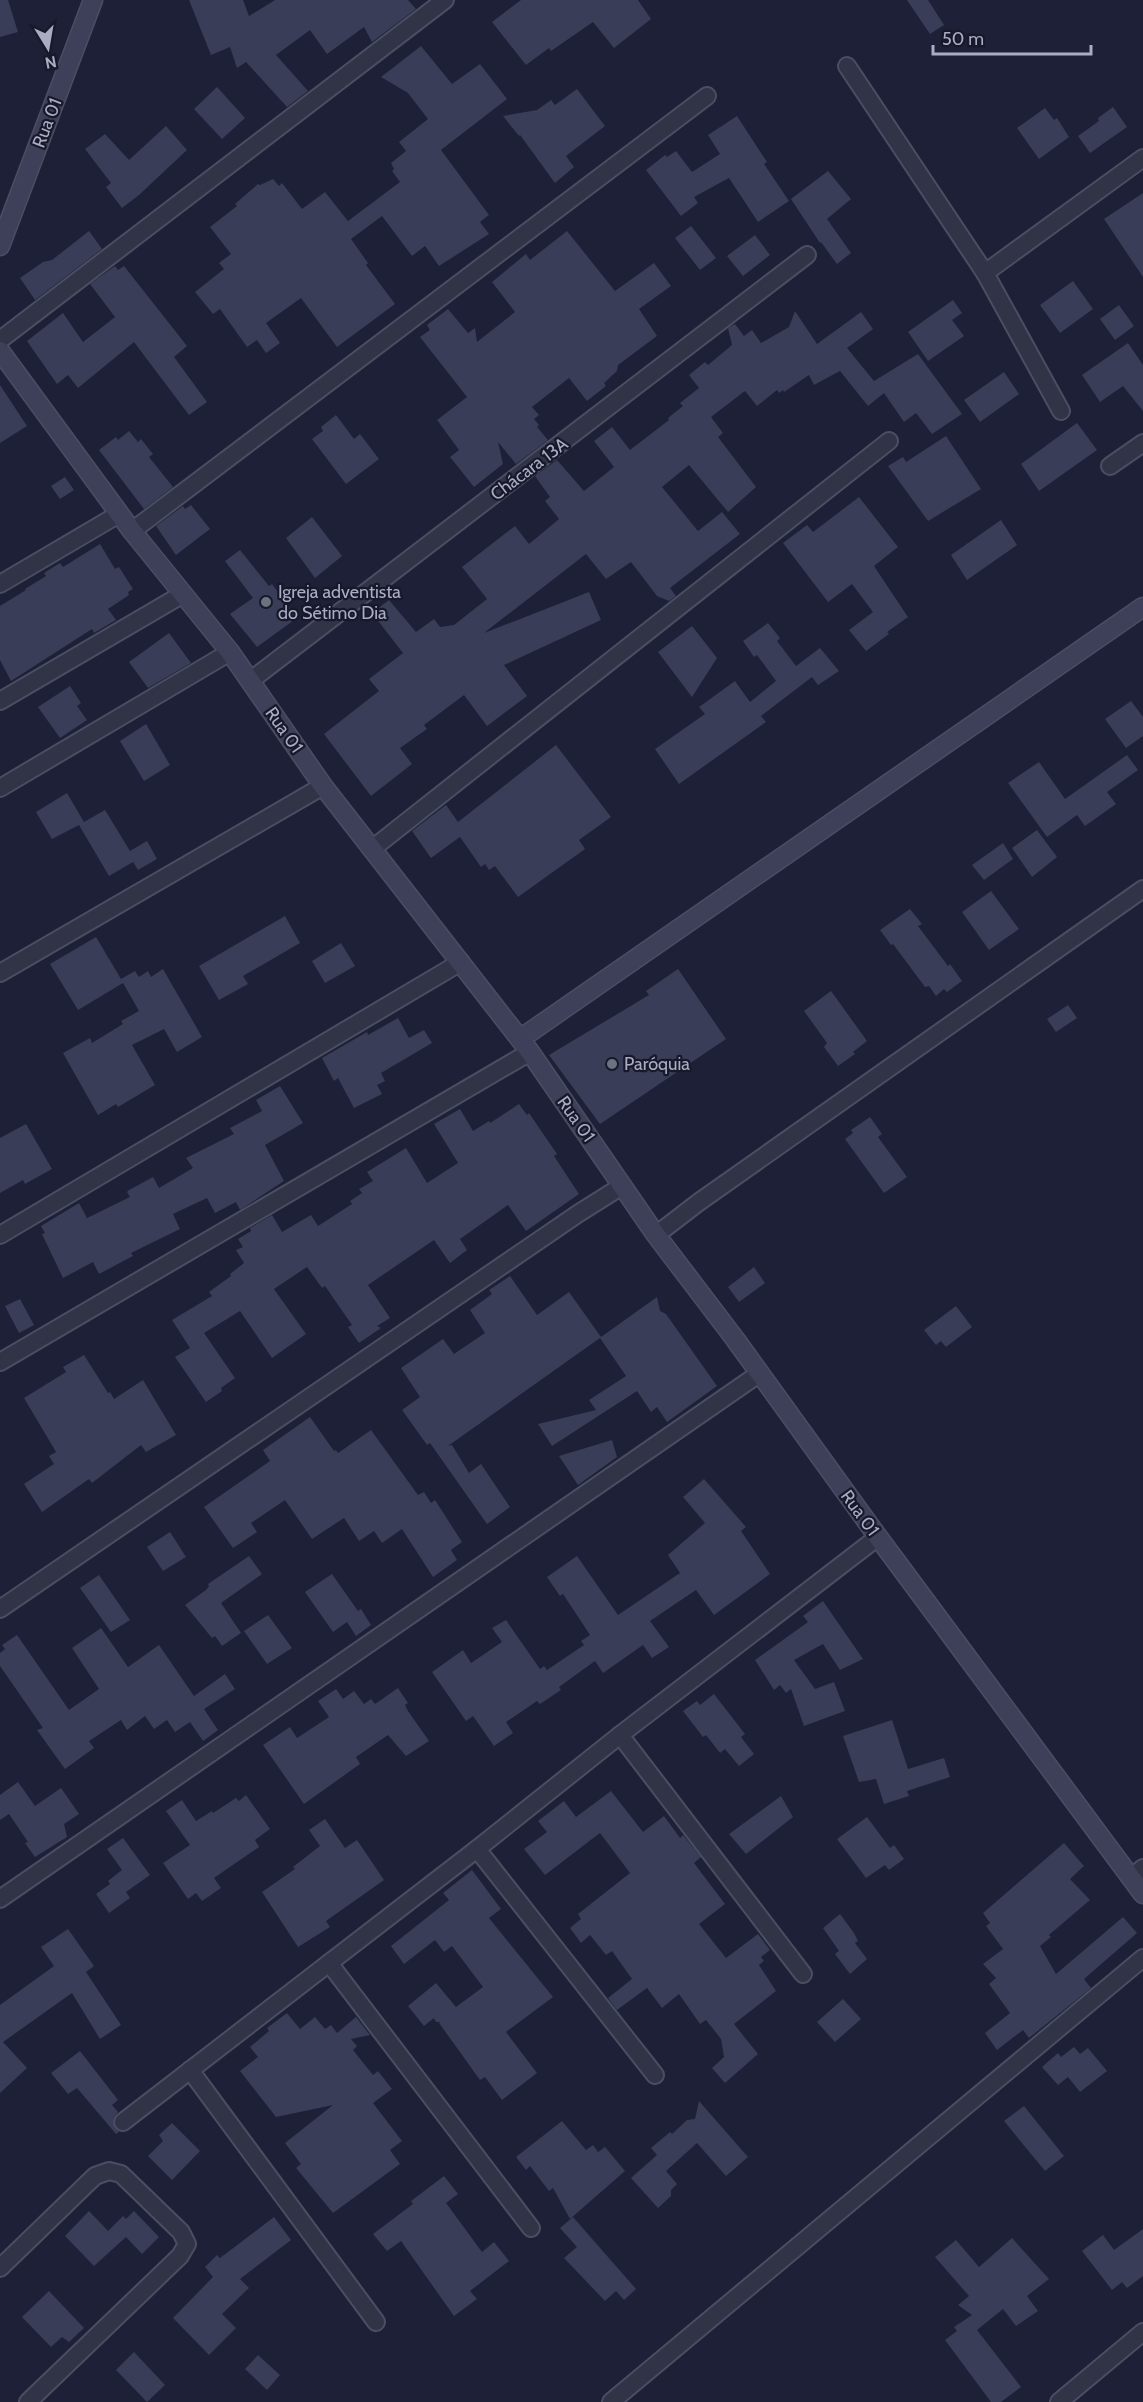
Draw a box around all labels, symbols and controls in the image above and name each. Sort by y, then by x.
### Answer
north arrow [18,18,78,78]
scale bar [933,18,1090,56]
text: 50 m [942,28,984,50]
text: N [43,52,58,73]
street label: Rua 01 [28,95,66,151]
street label: Chácara 13A [486,433,572,505]
place label: Igreja adventista do Sétimo Dia [278,581,401,624]
marker: Igreja adventista do Sétimo Dia [259,595,273,609]
street label: Rua 01 [260,703,308,757]
place label: Paróquia [624,1053,690,1075]
marker: Paróquia [605,1057,619,1071]
street label: Rua 01 [552,1092,600,1146]
street label: Rua 01 [836,1486,884,1540]

